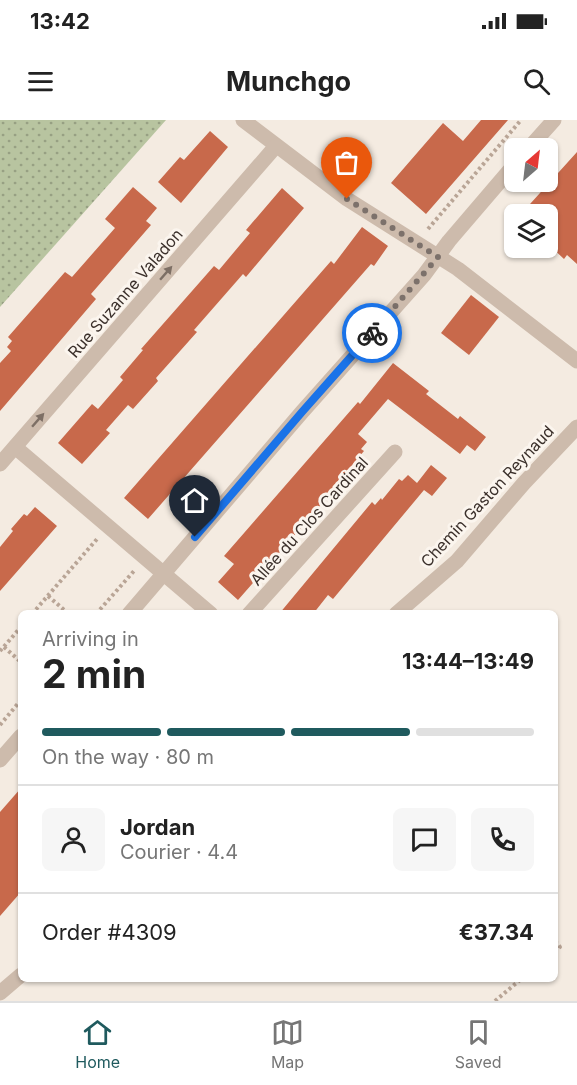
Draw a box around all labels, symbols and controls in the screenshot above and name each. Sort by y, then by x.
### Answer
text: 13:42 [30,8,90,34]
icon: menu [24,65,57,98]
text: Munchgo [226,65,351,98]
icon: search [520,65,553,98]
pin [321,137,372,199]
north arrow [504,138,558,192]
map controls [504,138,558,258]
icon: bag [330,146,363,179]
button: layers [504,204,558,258]
street label: Rue Suzanne Valadon [63,224,187,362]
one-way arrow [159,265,173,280]
courier [342,303,402,363]
icon: bike [356,317,389,350]
one-way arrow [31,413,44,428]
street label: Chemin Gaston Reynaud [416,421,558,571]
street label: Allée du Clos Cardinal [246,453,372,589]
pin [169,475,220,537]
icon: home [178,484,211,517]
text: Arriving in [42,627,139,651]
text: 13:44–13:49 [402,648,534,674]
text: 2 min [42,650,146,697]
text: On the way · 80 m [42,745,214,769]
button: person [42,808,105,871]
button: chat [393,808,456,871]
button: phone [471,808,534,871]
text: Jordan [120,814,195,840]
text: Courier · 4.4 [120,840,238,864]
text: Order #4309 [42,919,177,945]
text: €37.34 [459,919,534,945]
tab: Home [75,1016,120,1072]
tab: Map [271,1016,304,1072]
tab: Saved [455,1016,502,1072]

